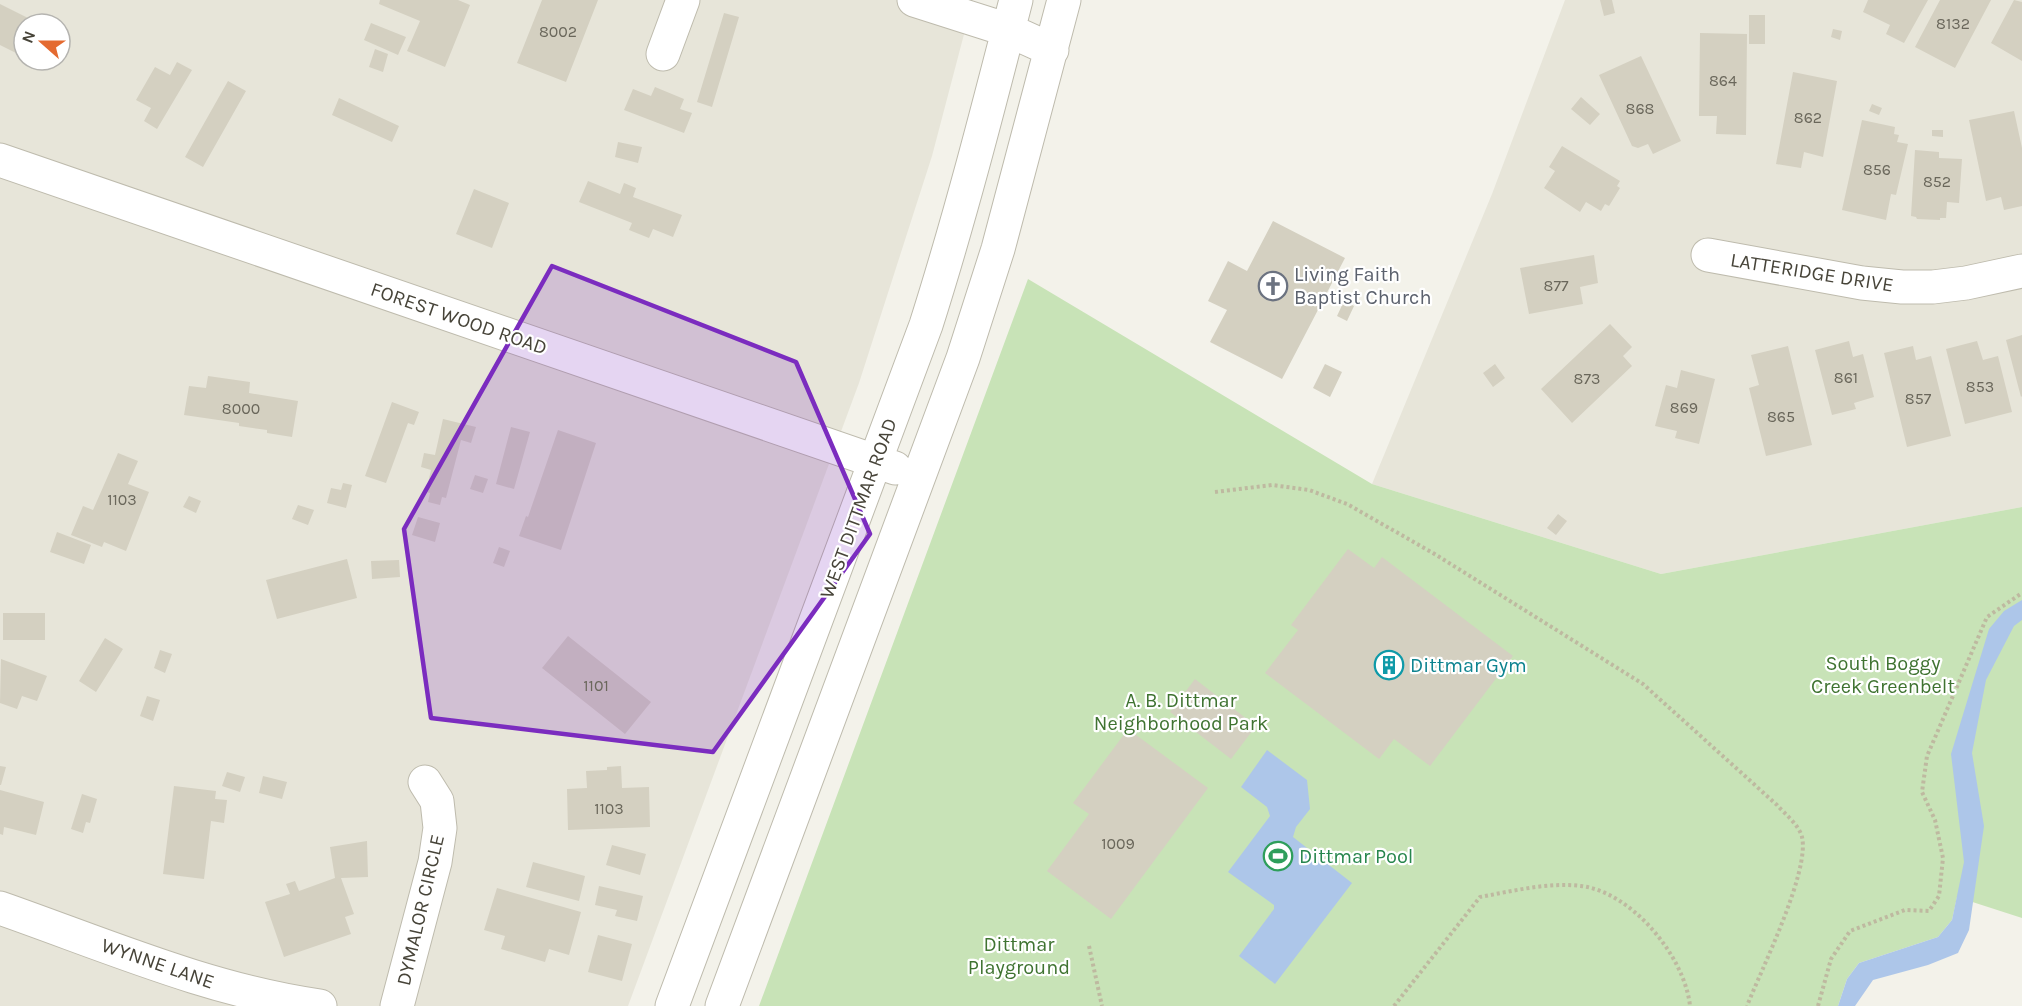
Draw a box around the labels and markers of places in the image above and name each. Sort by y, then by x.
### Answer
place label: Living Faith Baptist Church [1294,263,1431,309]
church icon: Living Faith Baptist Church [1257,270,1289,302]
building icon: Dittmar Gym [1373,649,1405,681]
place label: Dittmar Gym [1410,654,1527,677]
sports icon: Dittmar Pool [1262,840,1294,872]
place label: Dittmar Pool [1299,845,1413,868]

